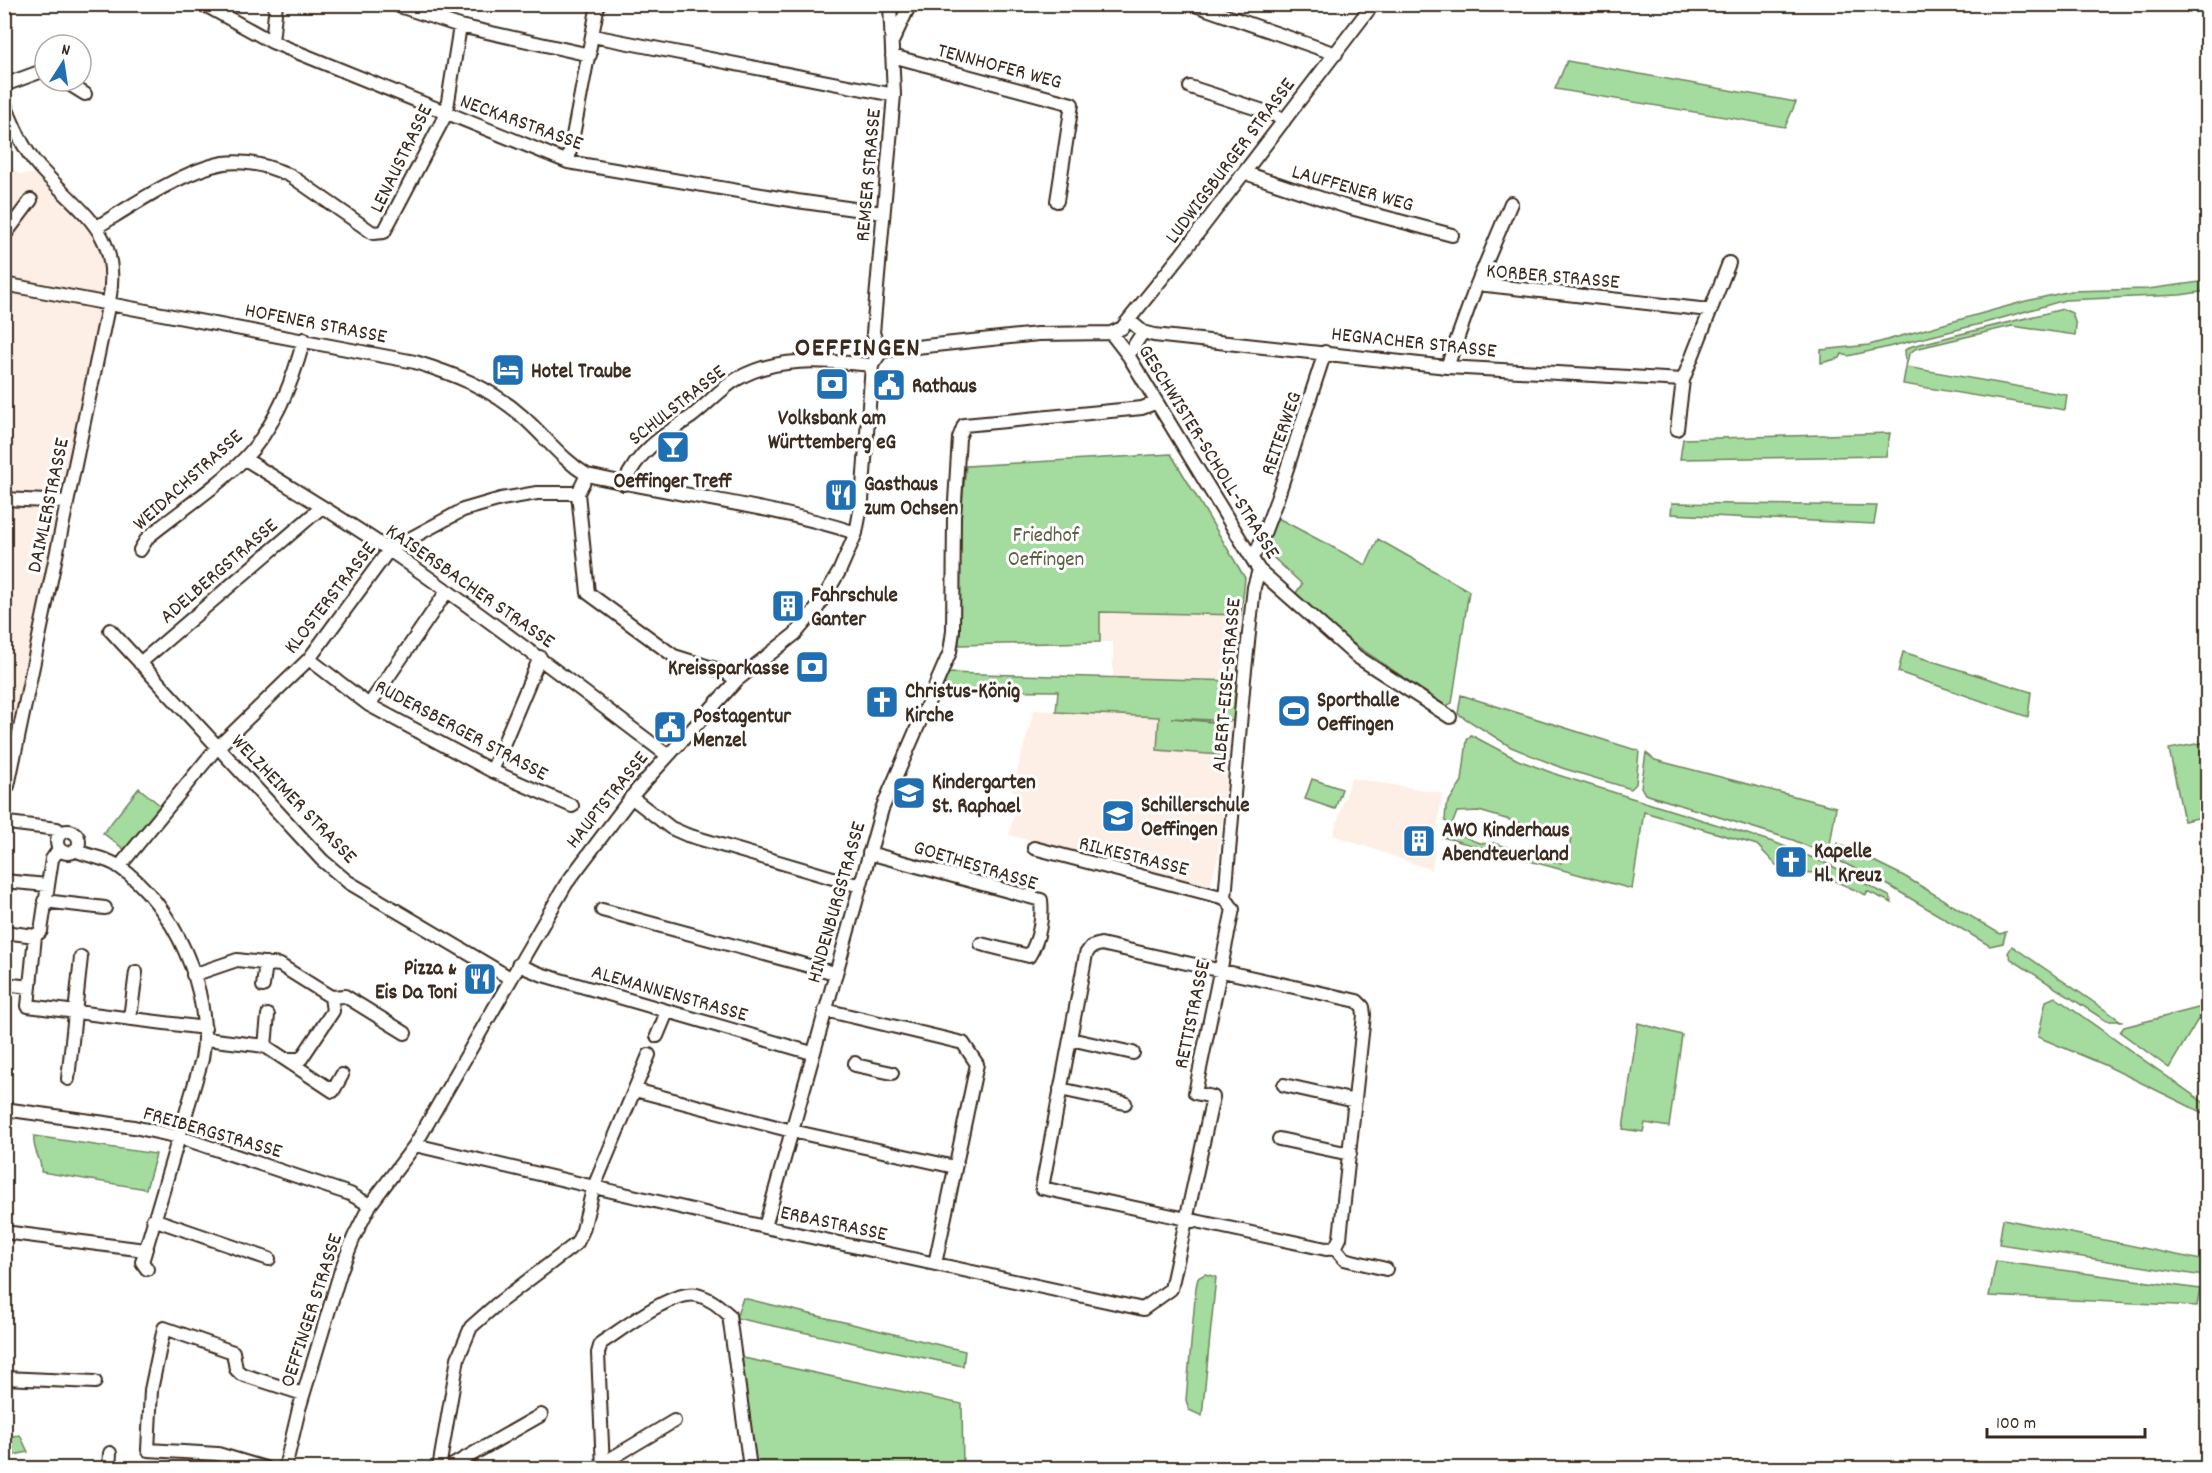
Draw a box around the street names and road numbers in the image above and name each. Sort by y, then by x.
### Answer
street label: TENNHOFER WEG [934,37,1065,99]
street label: LUDWIGSBURGER STRASSE [1159,72,1304,251]
street label: NECKARSTRASSE [455,88,587,160]
street label: LENAUSTRASSE [363,100,442,219]
street label: REMSER STRASSE [849,107,891,243]
street label: LAUFFENER WEG [1288,158,1417,222]
street label: KORBER STRASSE [1485,257,1621,299]
street label: HOFENER STRASSE [242,296,389,354]
street label: HEGNACHER STRASSE [1330,320,1498,368]
street label: GESCHWISTER-SCHOLL-STRASSE [1129,340,1286,566]
street label: SCHULSTRASSE [623,358,733,454]
street label: REITERWEG [1255,388,1311,480]
street label: WEIDACHSTRASSE [127,423,251,539]
street label: DAIMLERSTRASSE [21,435,79,576]
street label: ADELBERGSTRASSE [154,512,286,632]
street label: KAISERSBACHER STRASSE [379,518,560,658]
street label: KLOSTERSTRASSE [278,536,385,661]
street label: ALBERT-EISE-STRASSE [1205,596,1251,774]
street label: RUDERSBERGER STRASSE [369,673,553,790]
street label: WELZHEIMER STRASSE [223,728,363,872]
street label: HAUPTSTRASSE [560,745,657,856]
street label: HINDENBURGSTRASSE [800,818,875,987]
street label: RILKESTRASSE [1075,830,1192,886]
street label: GOETHESTRASSE [909,834,1041,900]
street label: RETTISTRASSE [1168,957,1220,1072]
street label: ALEMANNENSTRASSE [587,958,751,1032]
street label: FREIBERGSTRASSE [139,1100,286,1168]
street label: ERBASTRASSE [777,1199,890,1251]
street label: OEFFINGER STRASSE [274,1230,352,1392]

